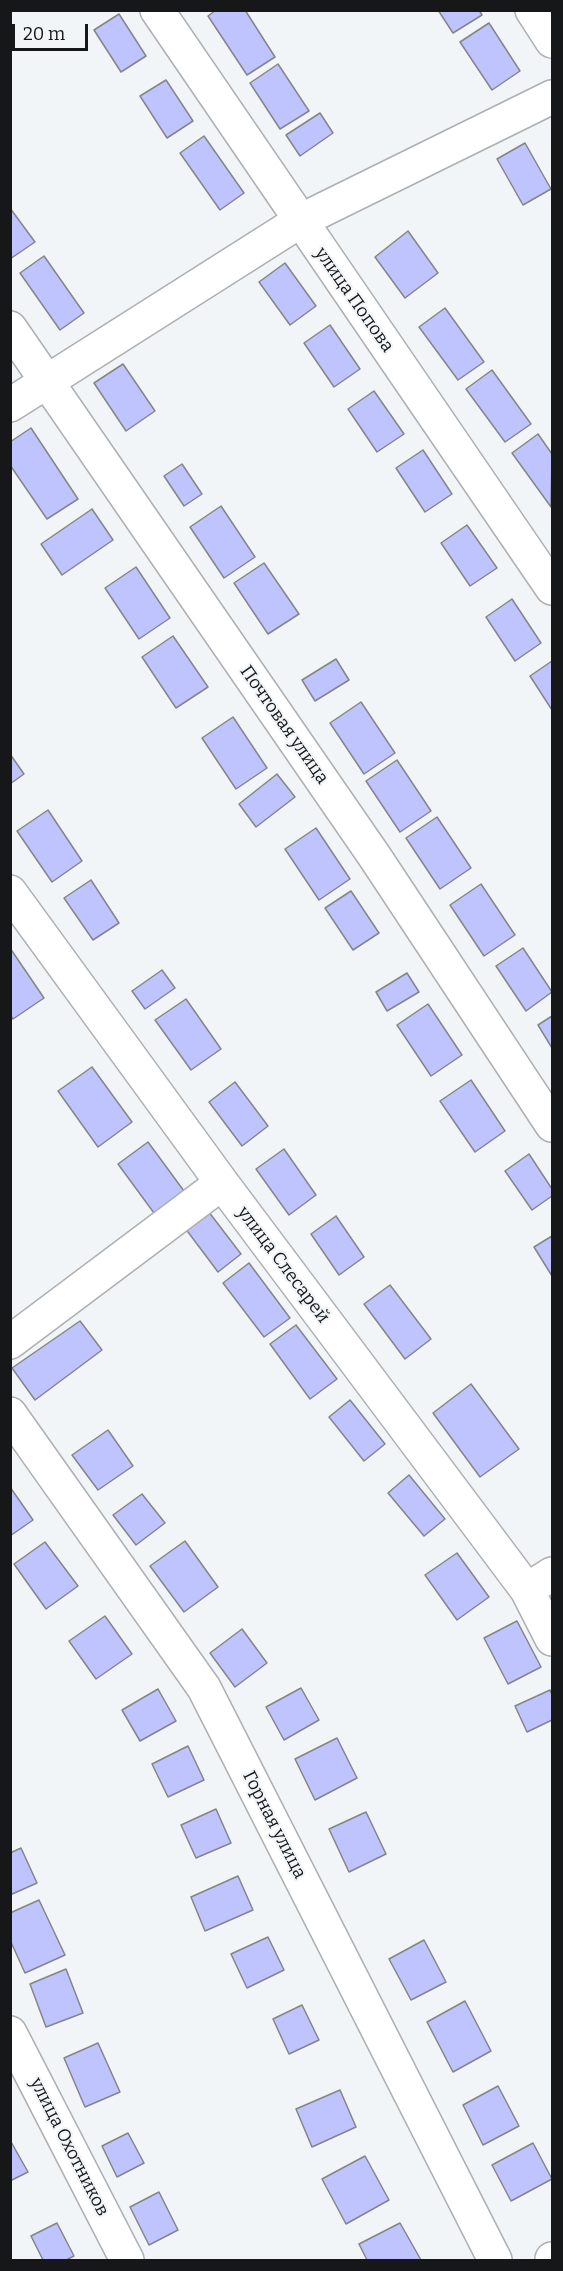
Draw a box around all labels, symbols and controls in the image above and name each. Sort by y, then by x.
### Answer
scale bar [15,12,92,50]
text: 20 m [23,23,65,45]
street label: улица Попова [310,243,398,357]
street label: Почтовая улица [235,662,333,788]
street label: улица Слесарей [232,1203,334,1327]
street label: Горная улица [238,1767,310,1883]
street label: улица Охотников [25,2074,113,2220]

